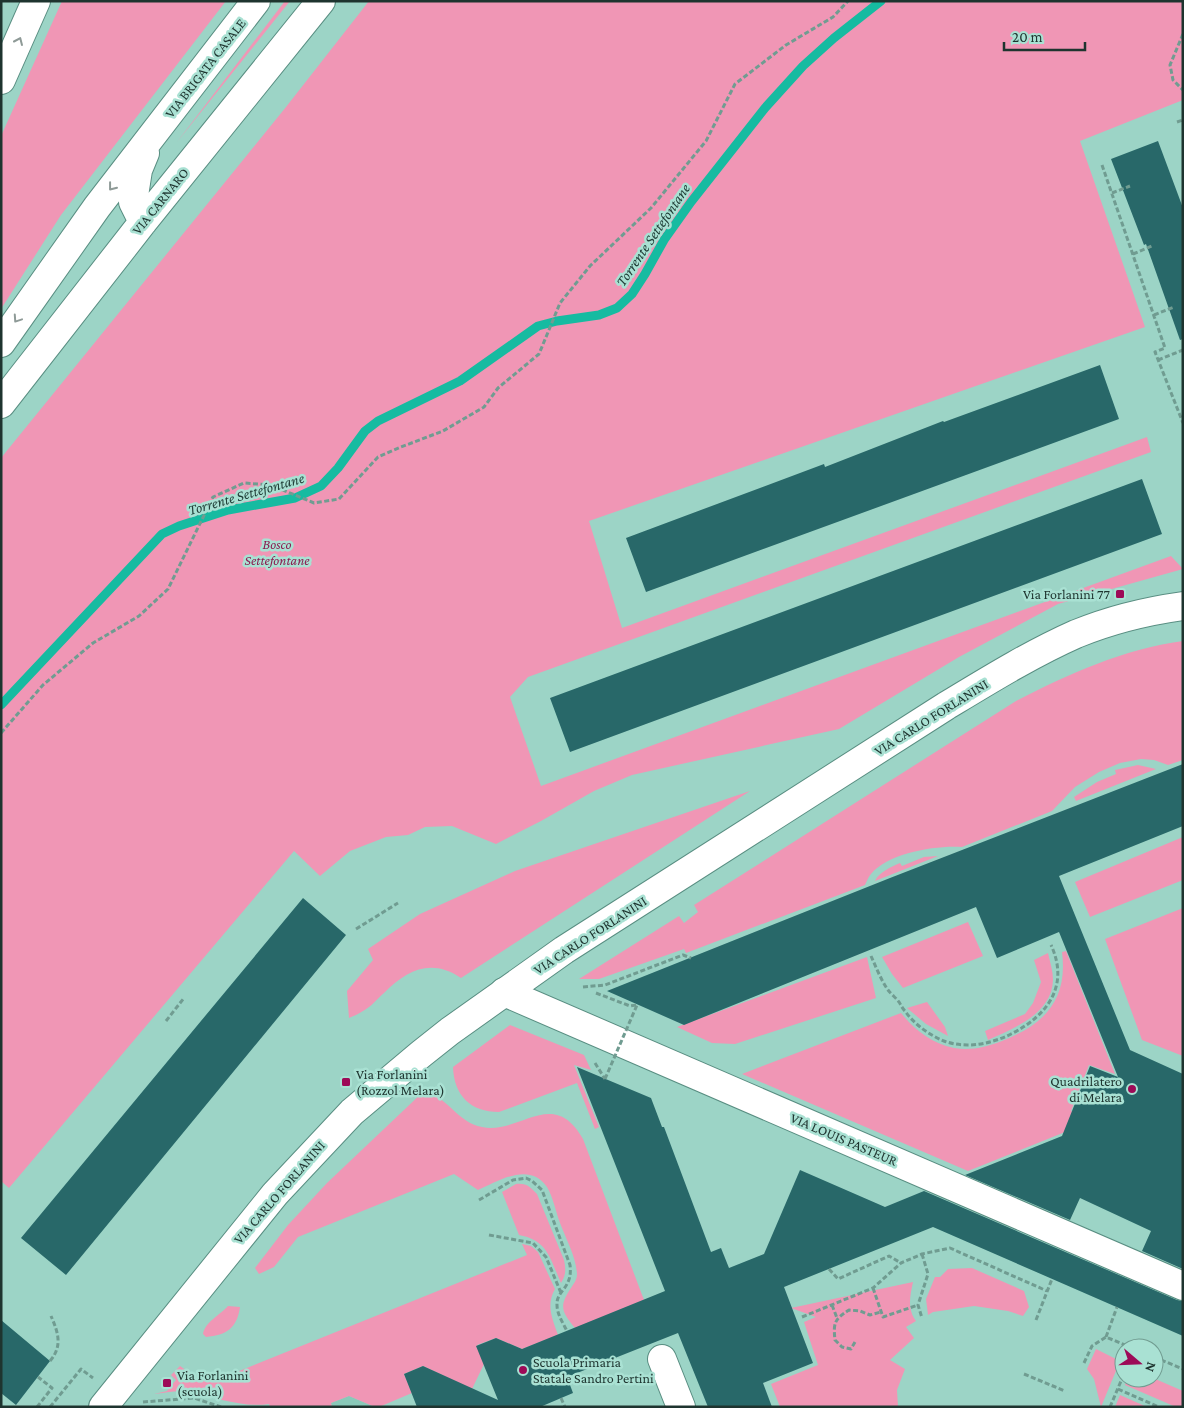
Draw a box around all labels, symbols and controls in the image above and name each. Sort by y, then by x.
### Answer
street label: VIA BRIGATA CASALE [161,15,249,121]
scale bar [1004,20,1085,52]
text: 20 m [1012,29,1043,45]
one-way arrow [12,37,23,46]
street label: VIA CARNARO [128,165,192,237]
water label: Torrente Settefontane [613,180,694,290]
one-way arrow [109,181,118,191]
one-way arrow [14,314,23,323]
water label: Torrente Settefontane [186,470,306,519]
park label: Bosco Settefontane [244,536,310,568]
place label: Via Forlanini 77 [1023,586,1111,602]
marker: Via Forlanini 77 [1114,588,1126,600]
street label: VIA CARLO FORLANINI [871,675,991,759]
street label: VIA CARLO FORLANINI [531,893,649,977]
place label: Via Forlanini (Rozzol Melara) [356,1066,445,1099]
place label: Quadrilatero di Melara [1050,1073,1123,1105]
marker: Via Forlanini (Rozzol Melara) [340,1076,352,1088]
marker: Quadrilatero di Melara [1126,1083,1138,1095]
street label: VIA LOUIS PASTEUR [788,1109,900,1169]
street label: VIA CARLO FORLANINI [230,1137,328,1247]
north arrow [1114,1338,1164,1388]
place label: Scuola Primaria Statale Sandro Pertini [533,1354,654,1386]
text: N [1142,1360,1160,1375]
marker: Scuola Primaria Statale Sandro Pertini [517,1364,529,1376]
place label: Via Forlanini (scuola) [177,1367,249,1400]
marker: Via Forlanini (scuola) [161,1377,173,1389]

